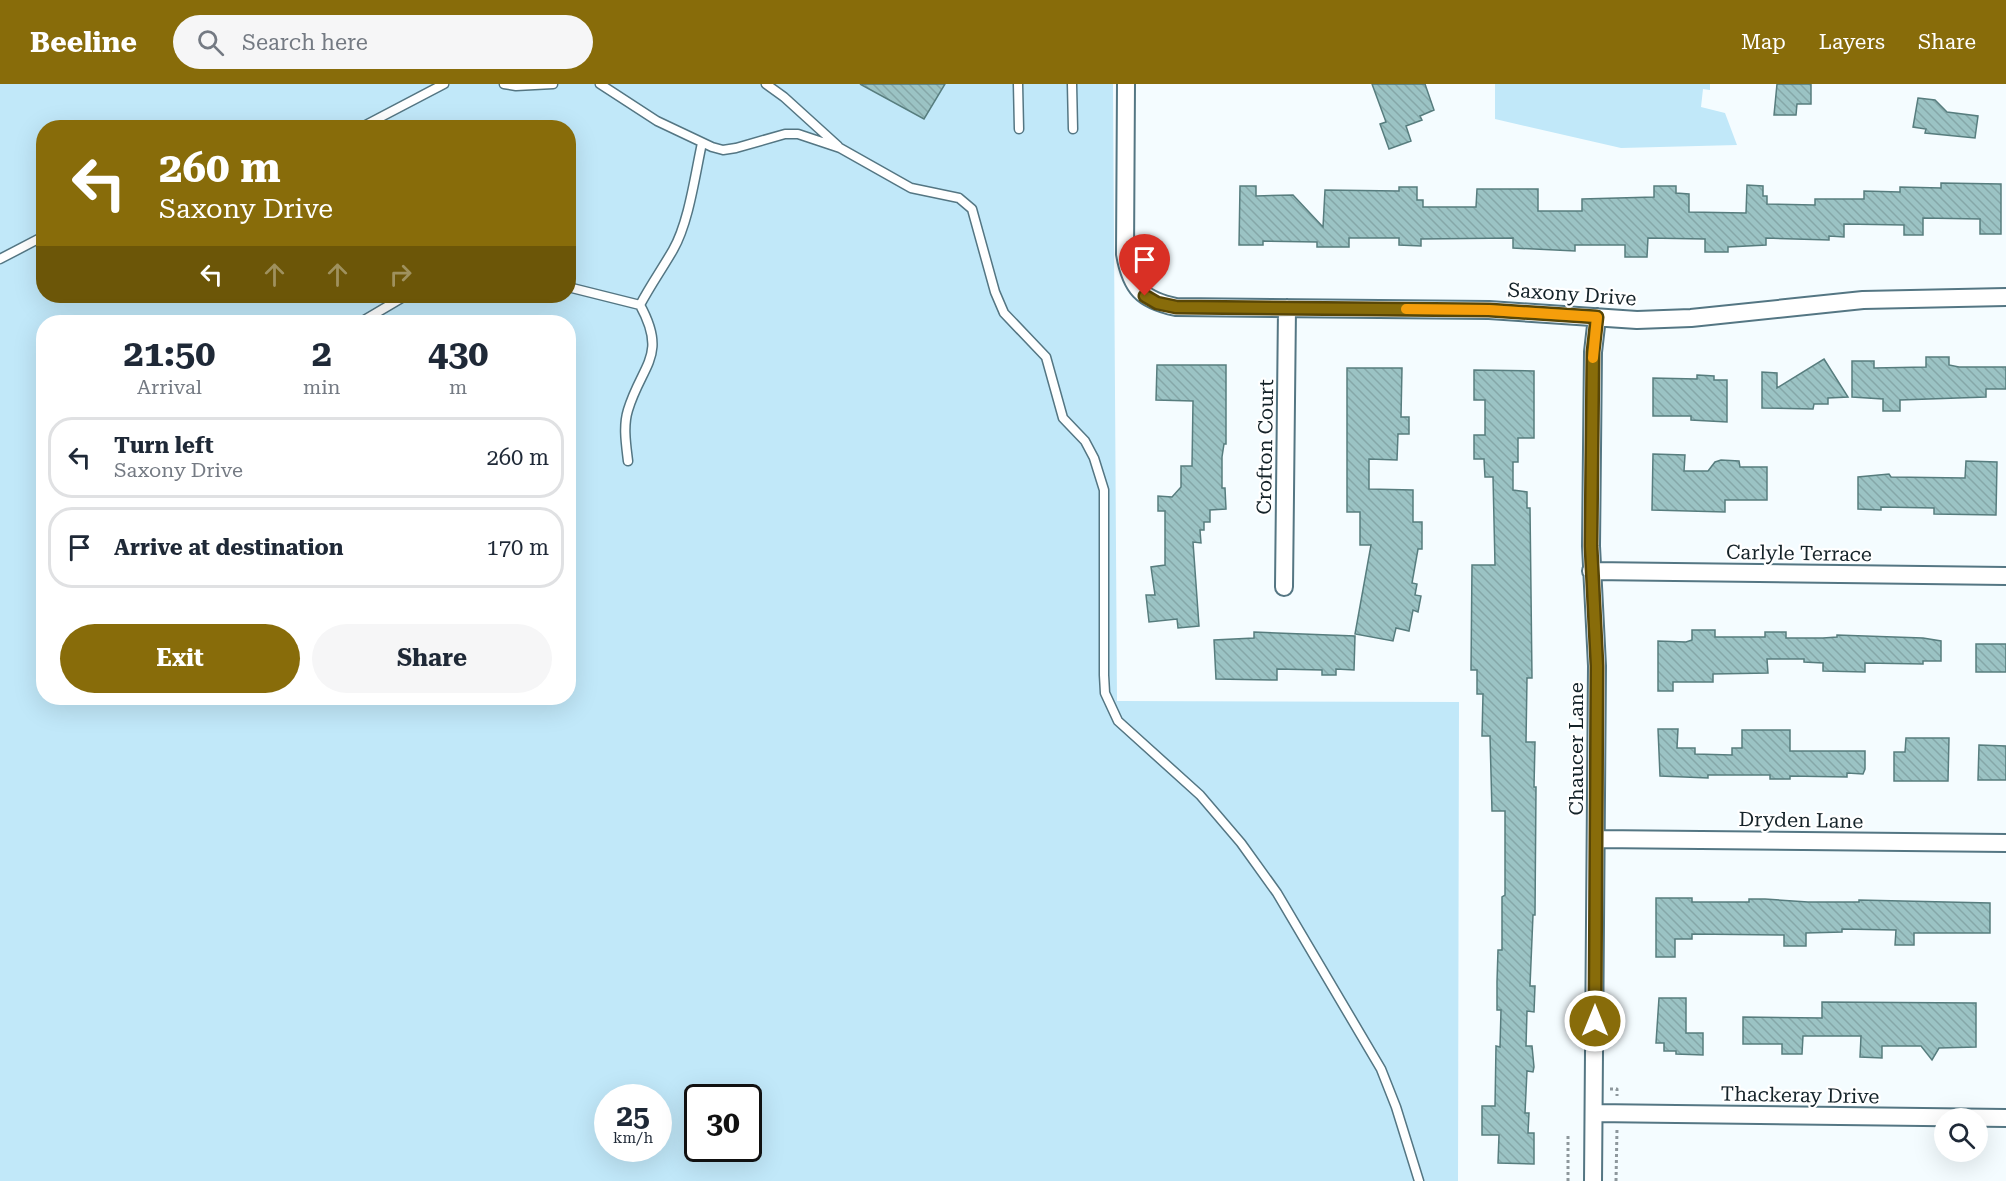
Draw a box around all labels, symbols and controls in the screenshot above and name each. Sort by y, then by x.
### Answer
search box [173,15,593,69]
text: Beeline [30,26,137,59]
icon: search [194,26,227,59]
text: Search here [242,30,368,55]
text: Map [1741,30,1786,54]
text: Layers [1819,30,1885,54]
text: Share [1918,30,1976,54]
text: 260 m [159,143,281,192]
icon: left [60,144,138,222]
text: Saxony Drive [159,193,333,225]
pin [1119,234,1170,296]
icon: arrive [1128,243,1161,276]
icon: left [195,258,228,291]
icon: ahead [258,258,291,291]
icon: ahead [321,258,354,291]
icon: right [384,258,417,291]
street label: Saxony Drive [1507,278,1637,310]
text: 21:50 [124,333,215,375]
text: 2 [312,333,332,375]
text: 430 [428,333,488,375]
text: Arrival [137,375,202,399]
text: min [303,375,340,399]
text: m [449,375,467,399]
street label: Crofton Court [1252,379,1278,515]
text: Turn left [114,433,214,458]
icon: left [63,441,96,474]
text: 260 m [486,445,549,470]
text: Saxony Drive [114,458,243,482]
icon: arrive [63,531,96,564]
text: Arrive at destination [114,535,343,560]
text: 170 m [486,535,549,560]
street label: Carlyle Terrace [1726,540,1872,566]
button: Exit [60,624,300,693]
button: Share [312,624,552,693]
street label: Chaucer Lane [1564,682,1588,816]
street label: Dryden Lane [1739,807,1863,833]
position arrow [1563,989,1627,1053]
street label: Thackeray Drive [1720,1082,1880,1108]
speed limit sign: 30 [684,1084,762,1162]
text: 25 [616,1098,650,1133]
map controls [1934,1108,1988,1162]
button: search [1934,1108,1988,1162]
text: km/h [613,1129,653,1147]

